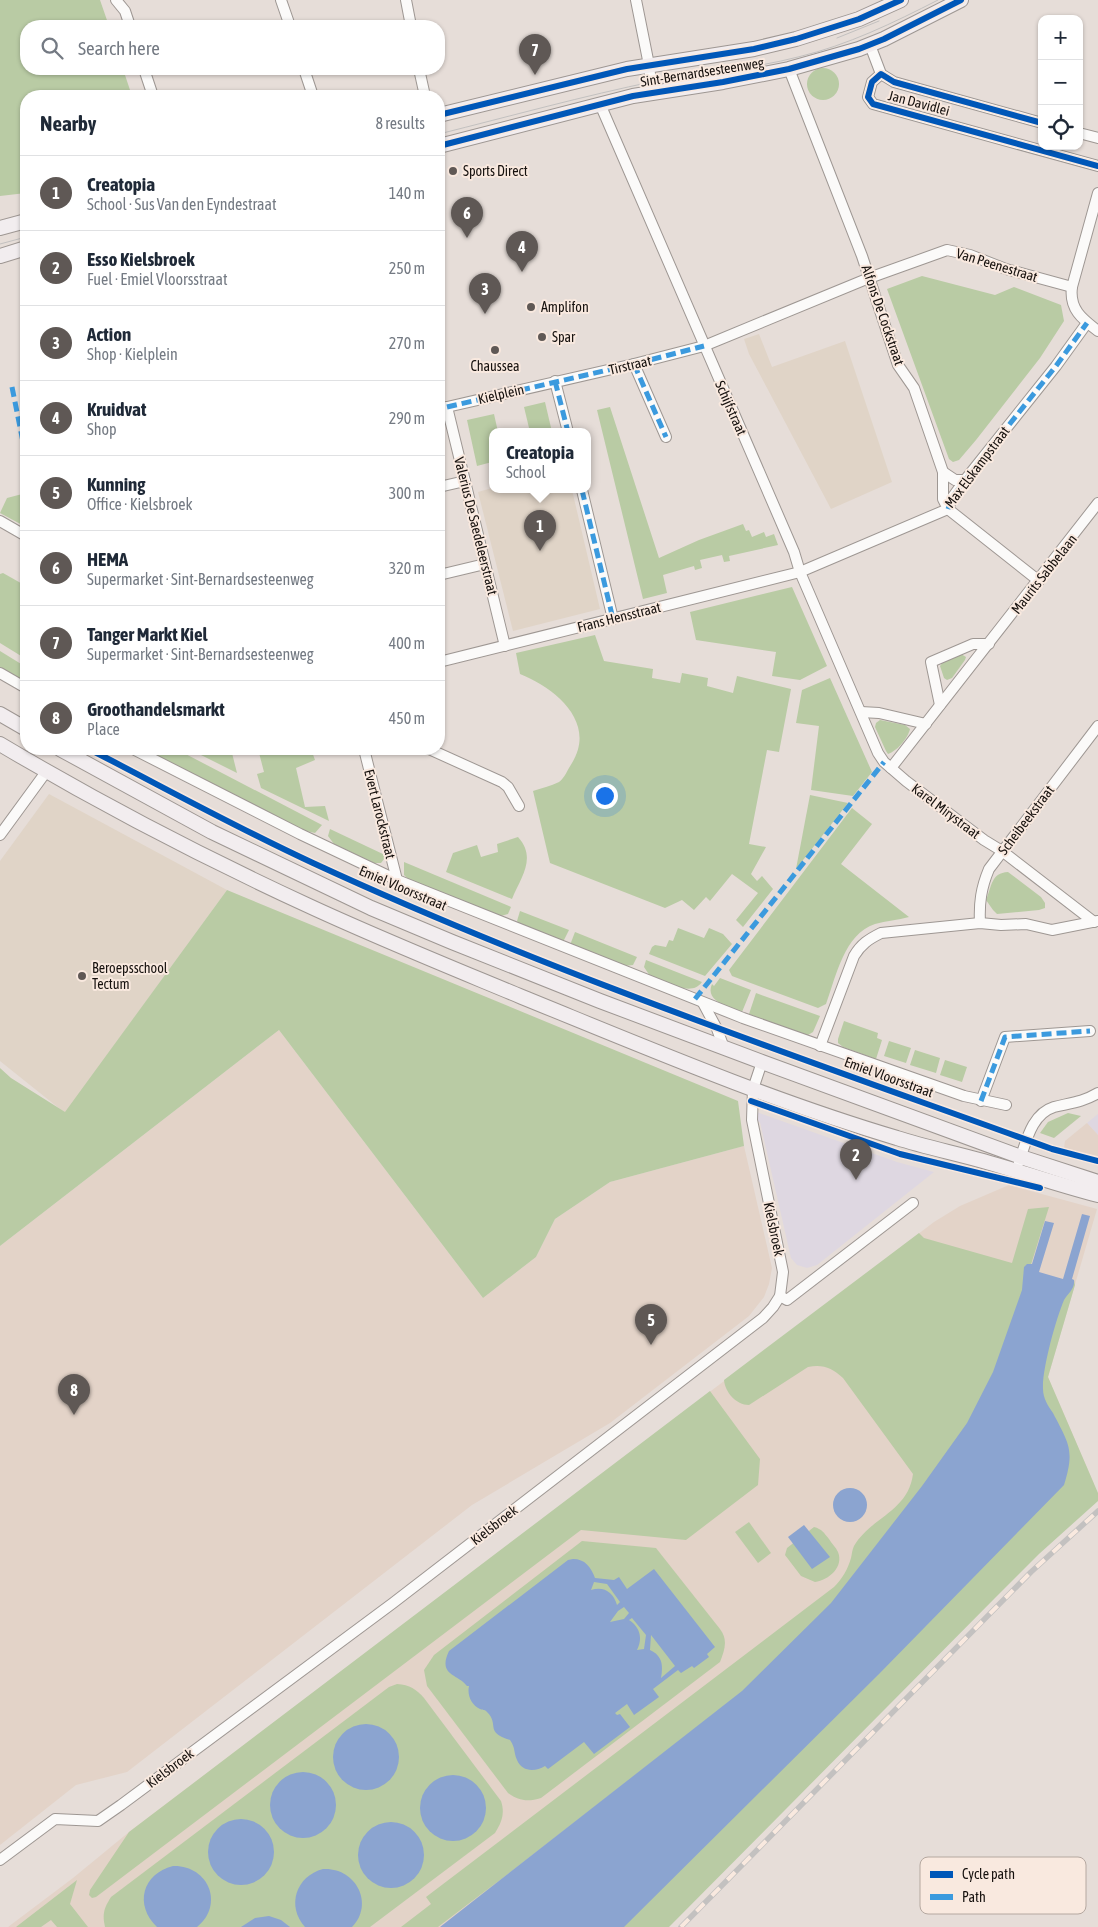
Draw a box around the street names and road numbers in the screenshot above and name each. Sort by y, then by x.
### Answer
street label: Sint-Bernardsesteenweg [639,54,765,90]
street label: Jan Davidlei [887,87,951,119]
street label: Van Peenestraat [954,245,1040,285]
street label: Alfons De Cockstraat [858,263,908,367]
street label: Tirstraat [607,352,653,378]
street label: Schijfstraat [712,378,750,438]
street label: Kielplein [476,381,526,407]
street label: Max Elskampstraat [941,423,1013,511]
street label: Valerius De Saedeleerstraat [451,455,501,597]
street label: Maurits Sabbelaan [1008,531,1080,617]
street label: Frans Hensstraat [576,599,662,635]
street label: Evert Larockstraat [361,768,399,860]
street label: Karel Mirystraat [909,780,983,842]
street label: Scheibeekstraat [995,782,1057,858]
street label: Emiel Vloorsstraat [357,862,449,914]
street label: Emiel Vloorsstraat [842,1053,936,1101]
street label: Kielsbroek [760,1200,788,1258]
street label: Kielsbroek [467,1502,521,1548]
street label: Kielsbroek [143,1745,197,1791]

